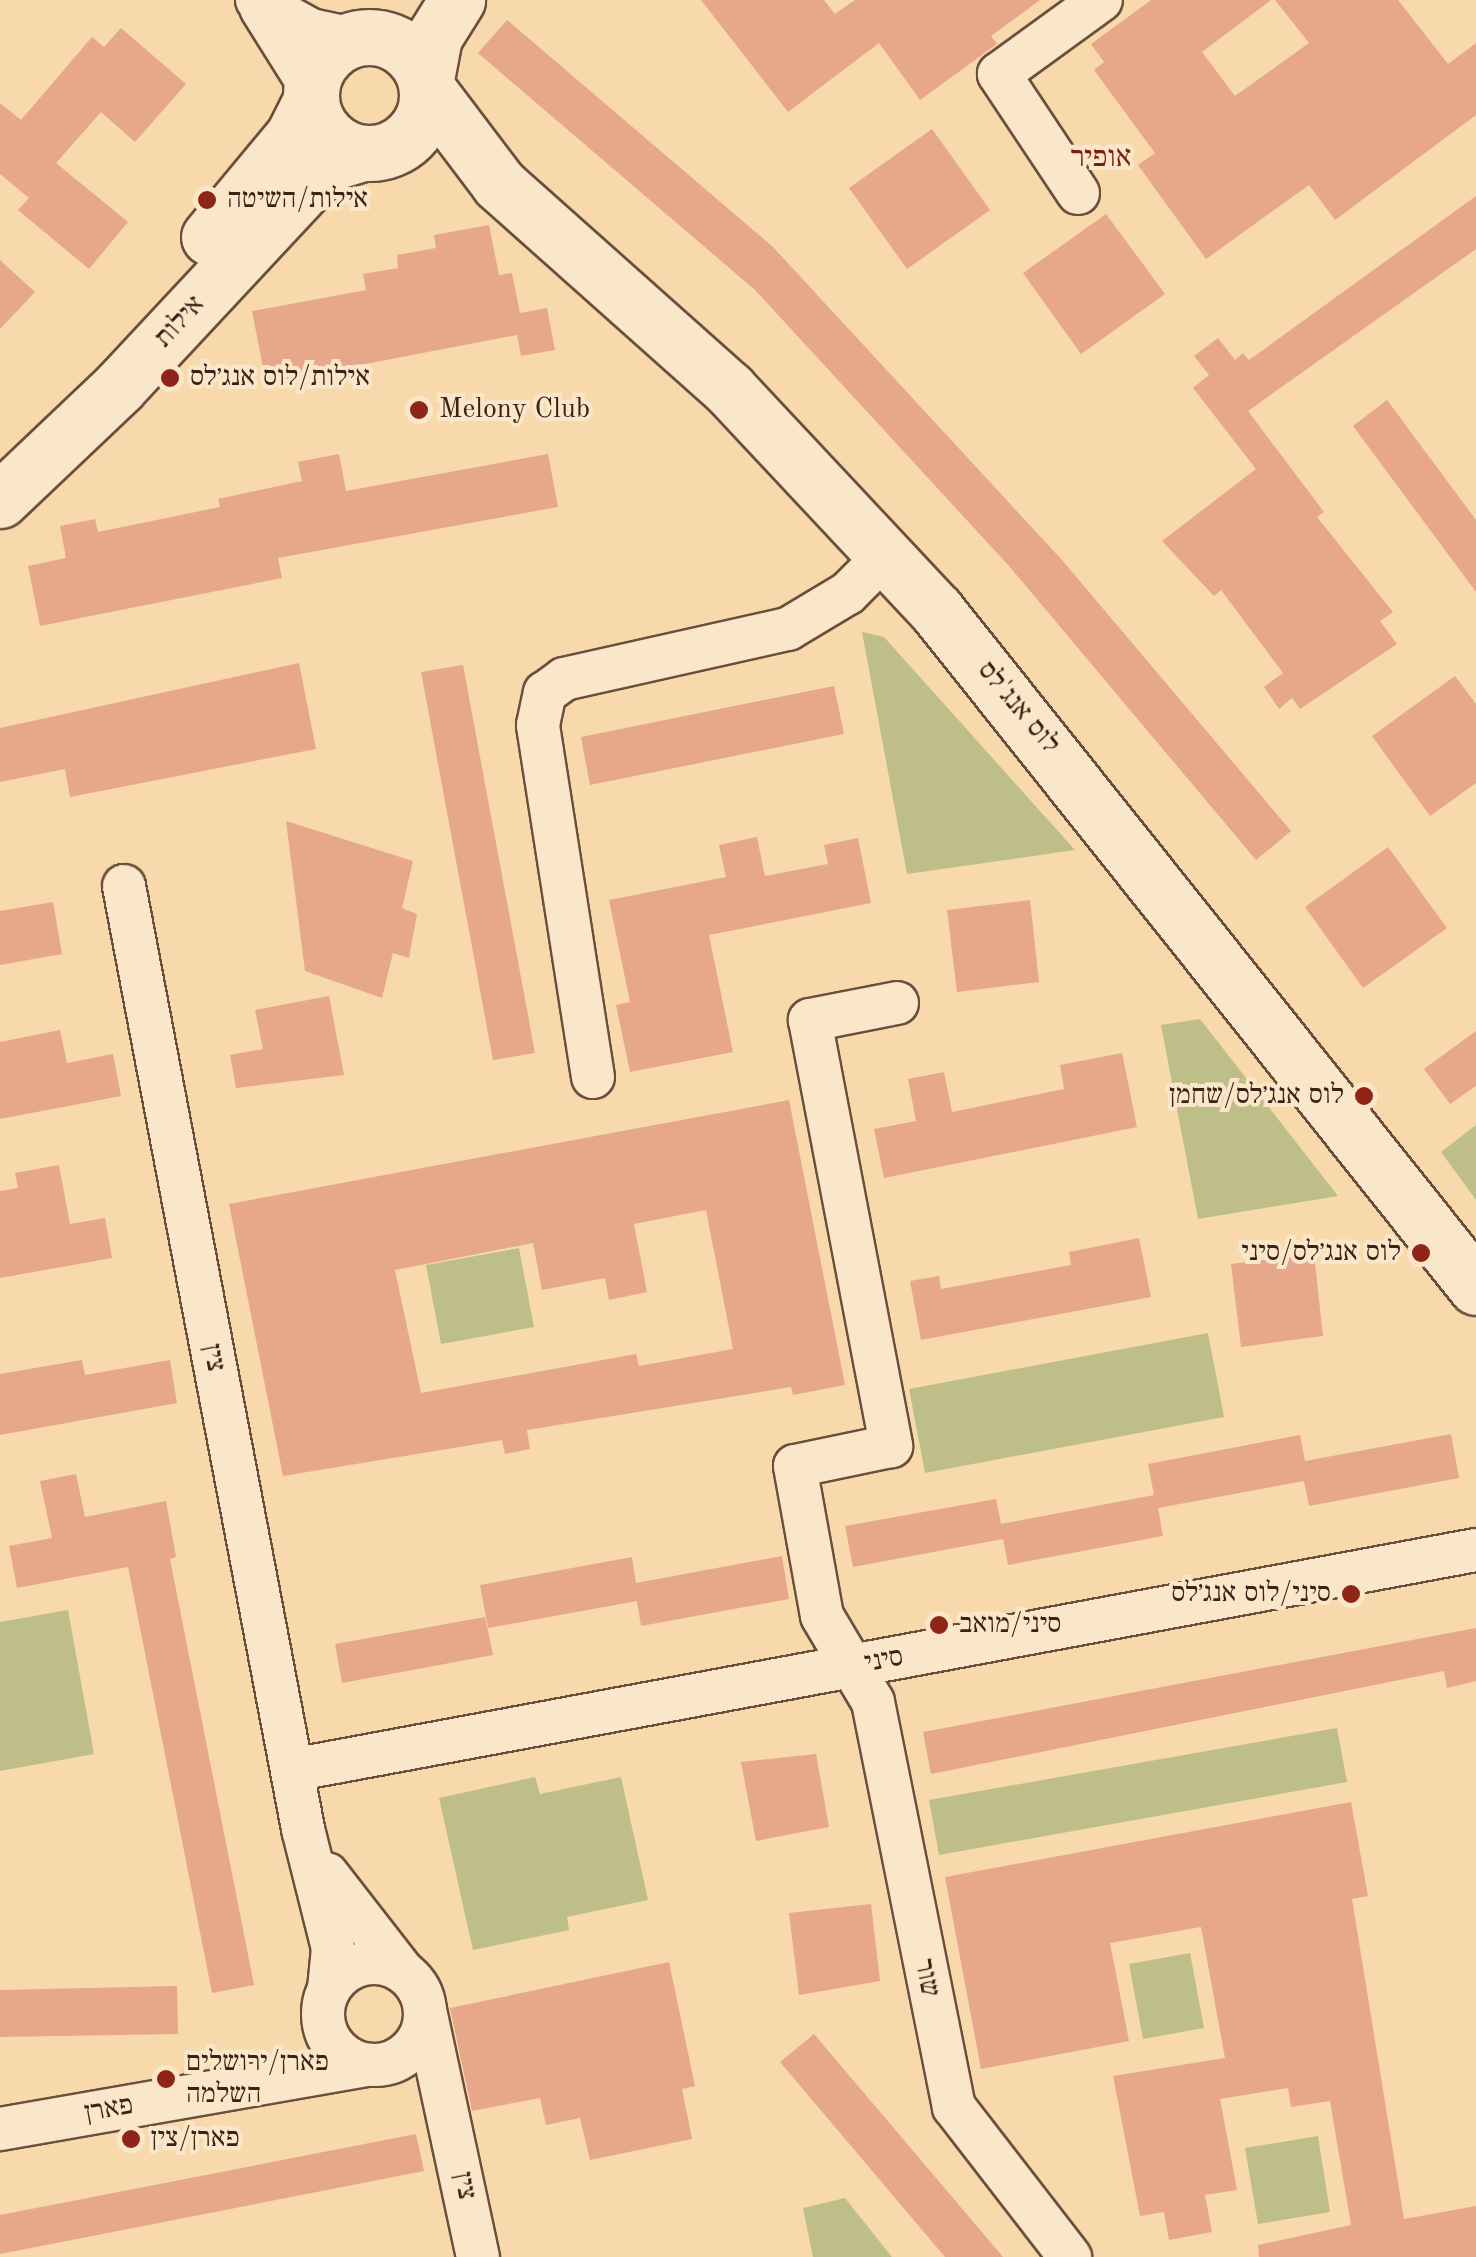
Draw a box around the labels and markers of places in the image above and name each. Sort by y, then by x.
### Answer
place label: אילות/השיטה [227,183,368,217]
marker: אילות/השיטה [196,189,218,211]
place label: אילות/לוס אנג׳לס [190,361,370,395]
marker: אילות/לוס אנג׳לס [159,367,181,389]
place label: Melony Club [439,393,590,427]
marker: Melony Club [408,399,430,421]
place label: לוס אנג׳לס/שחמן [1169,1079,1344,1113]
marker: לוס אנג׳לס/שחמן [1353,1085,1375,1107]
place label: לוס אנג׳לס/סיני [1241,1236,1401,1270]
marker: לוס אנג׳לס/סיני [1410,1242,1432,1264]
place label: סיני/לוס אנג׳לס [1171,1577,1331,1611]
marker: סיני/לוס אנג׳לס [1340,1583,1362,1605]
place label: סיני/מואב [959,1608,1062,1642]
marker: סיני/מואב [928,1614,950,1636]
place label: פארן/ירושלים השלמה [186,2046,329,2112]
marker: פארן/ירושלים השלמה [155,2068,177,2090]
place label: פארן/צין [151,2122,240,2156]
marker: פארן/צין [120,2128,142,2150]

